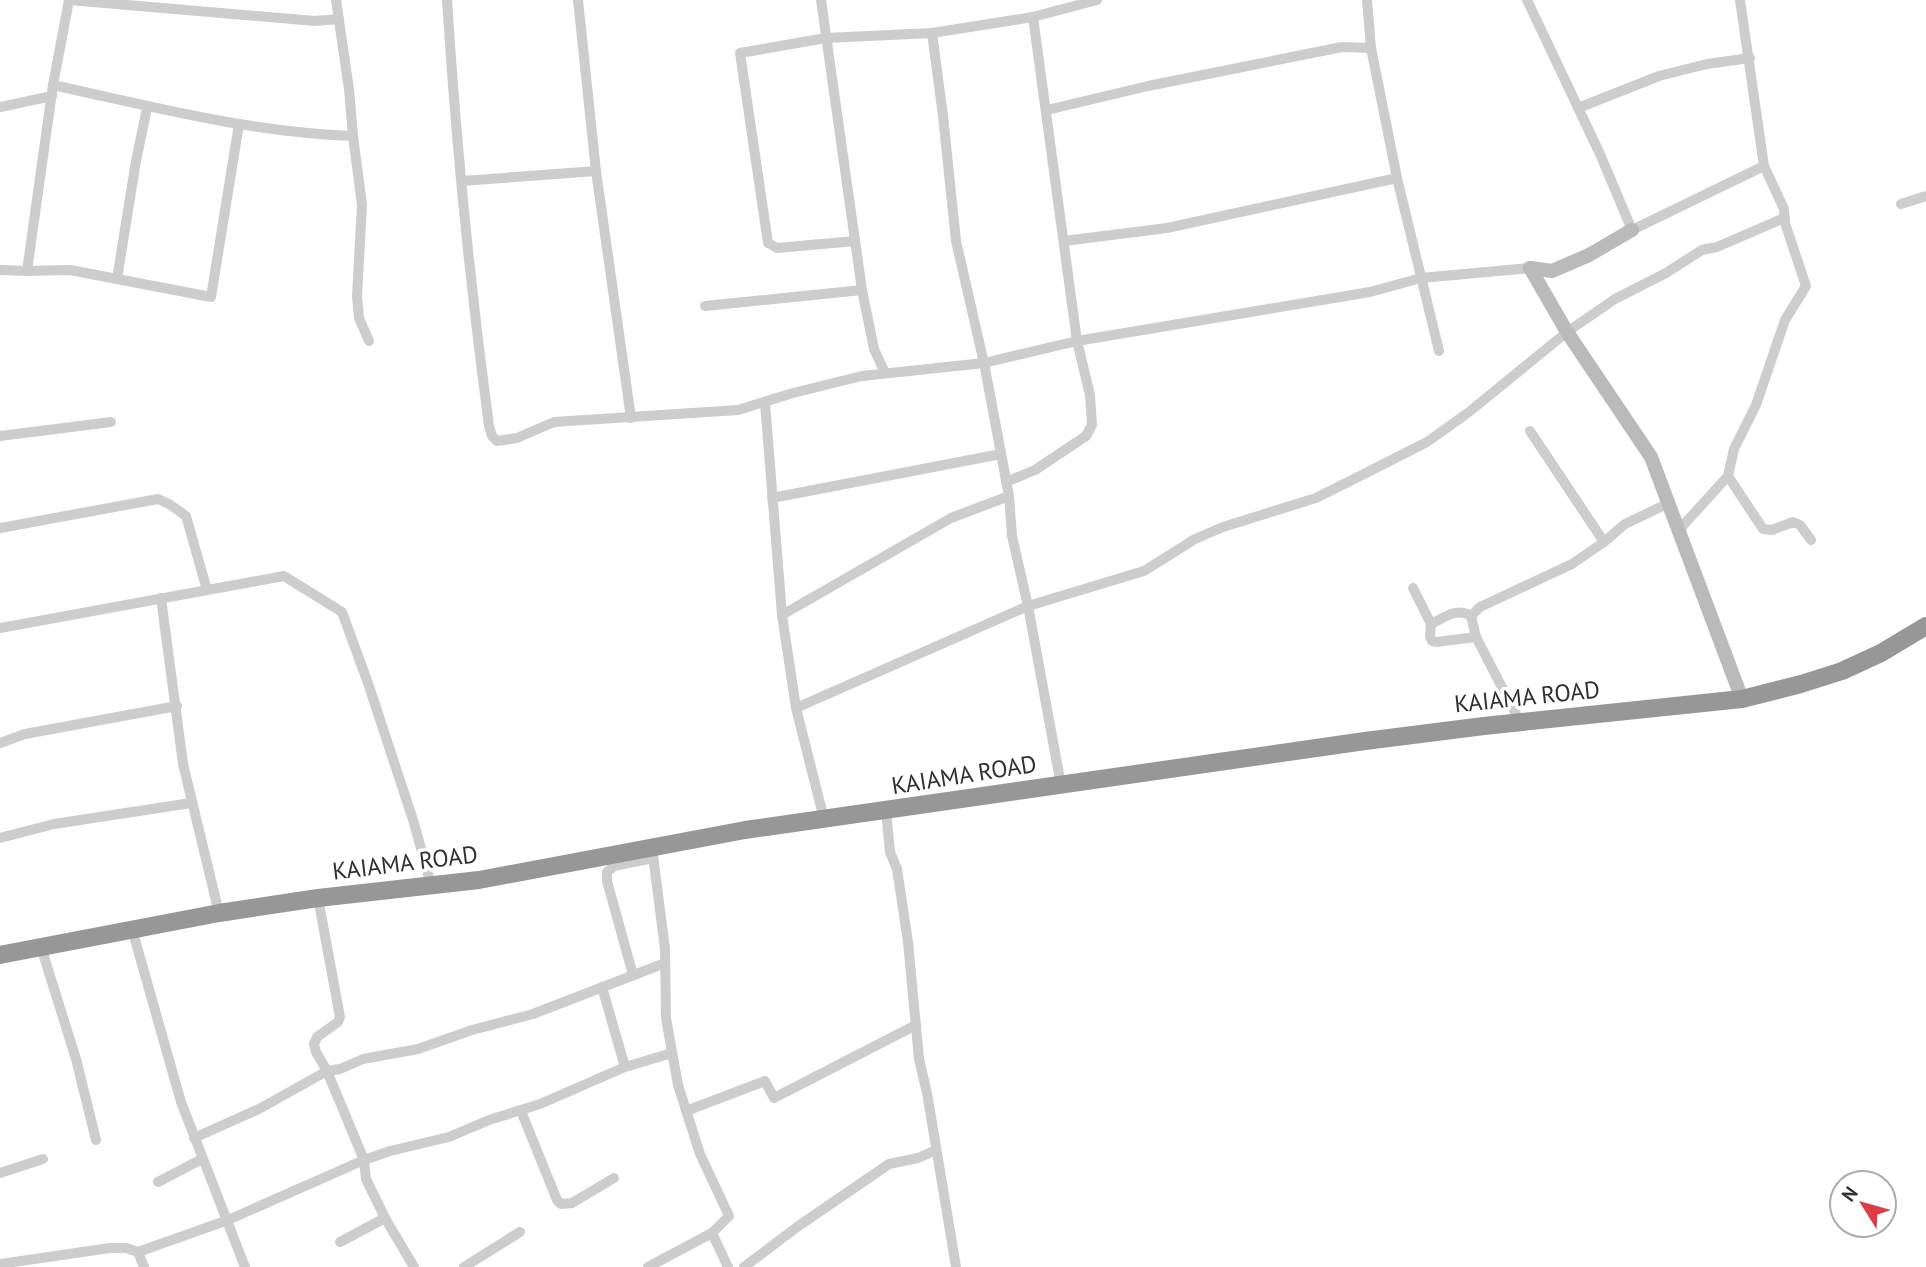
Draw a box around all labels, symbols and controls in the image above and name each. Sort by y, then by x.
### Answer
street label: KAIAMA ROAD [1453,673,1601,720]
street label: KAIAMA ROAD [889,748,1039,801]
street label: KAIAMA ROAD [330,838,479,887]
north arrow [1828,1169,1898,1239]
text: N [1836,1182,1863,1206]

